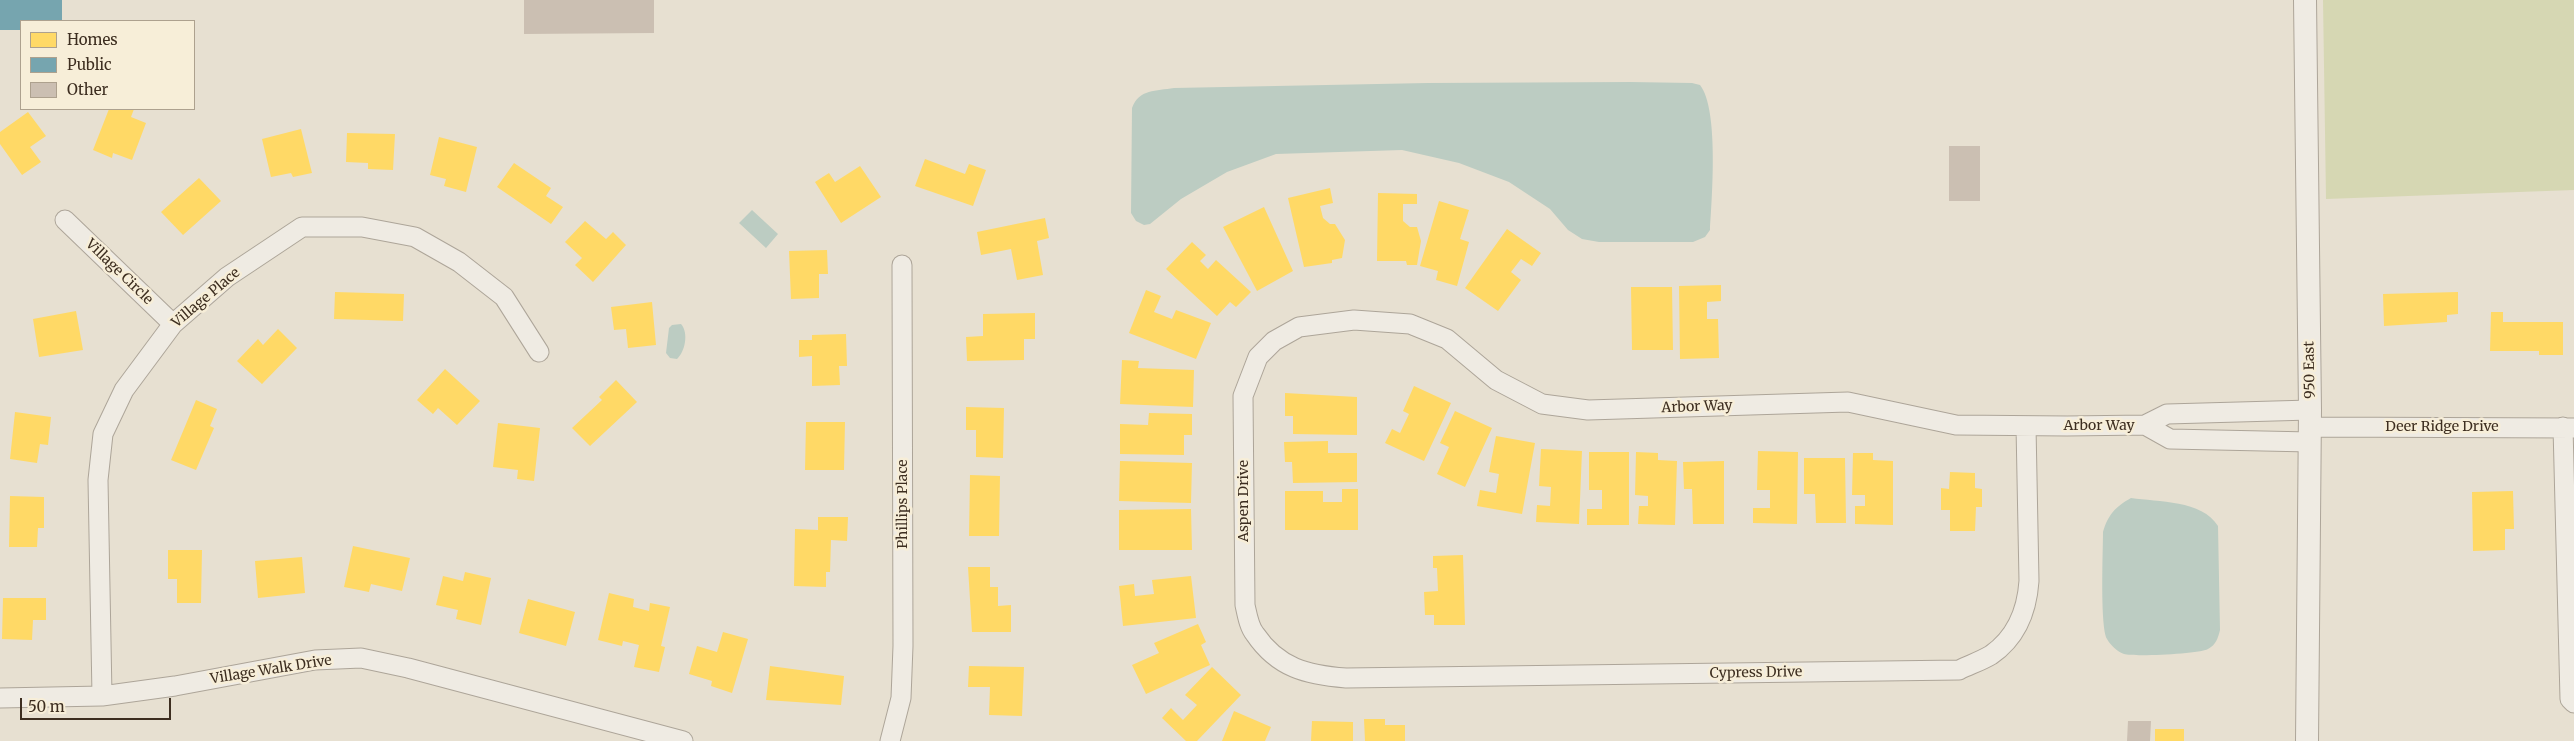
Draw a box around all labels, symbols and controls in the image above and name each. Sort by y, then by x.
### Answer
legend [20,20,195,110]
text: Homes [67,30,118,49]
text: Public [67,55,112,74]
text: Other [67,80,108,99]
street label: Village Circle [82,236,156,308]
street label: Village Place [168,265,244,331]
street label: 950 East [2301,341,2319,399]
street label: Arbor Way [1661,397,1733,417]
street label: Arbor Way [2063,418,2135,434]
street label: Deer Ridge Drive [2385,419,2499,435]
street label: Phillips Place [895,459,911,549]
street label: Aspen Drive [1236,460,1252,542]
street label: Village Walk Drive [209,652,333,688]
street label: Cypress Drive [1710,664,1802,682]
scale bar [22,688,174,720]
text: 50 m [28,697,65,716]

